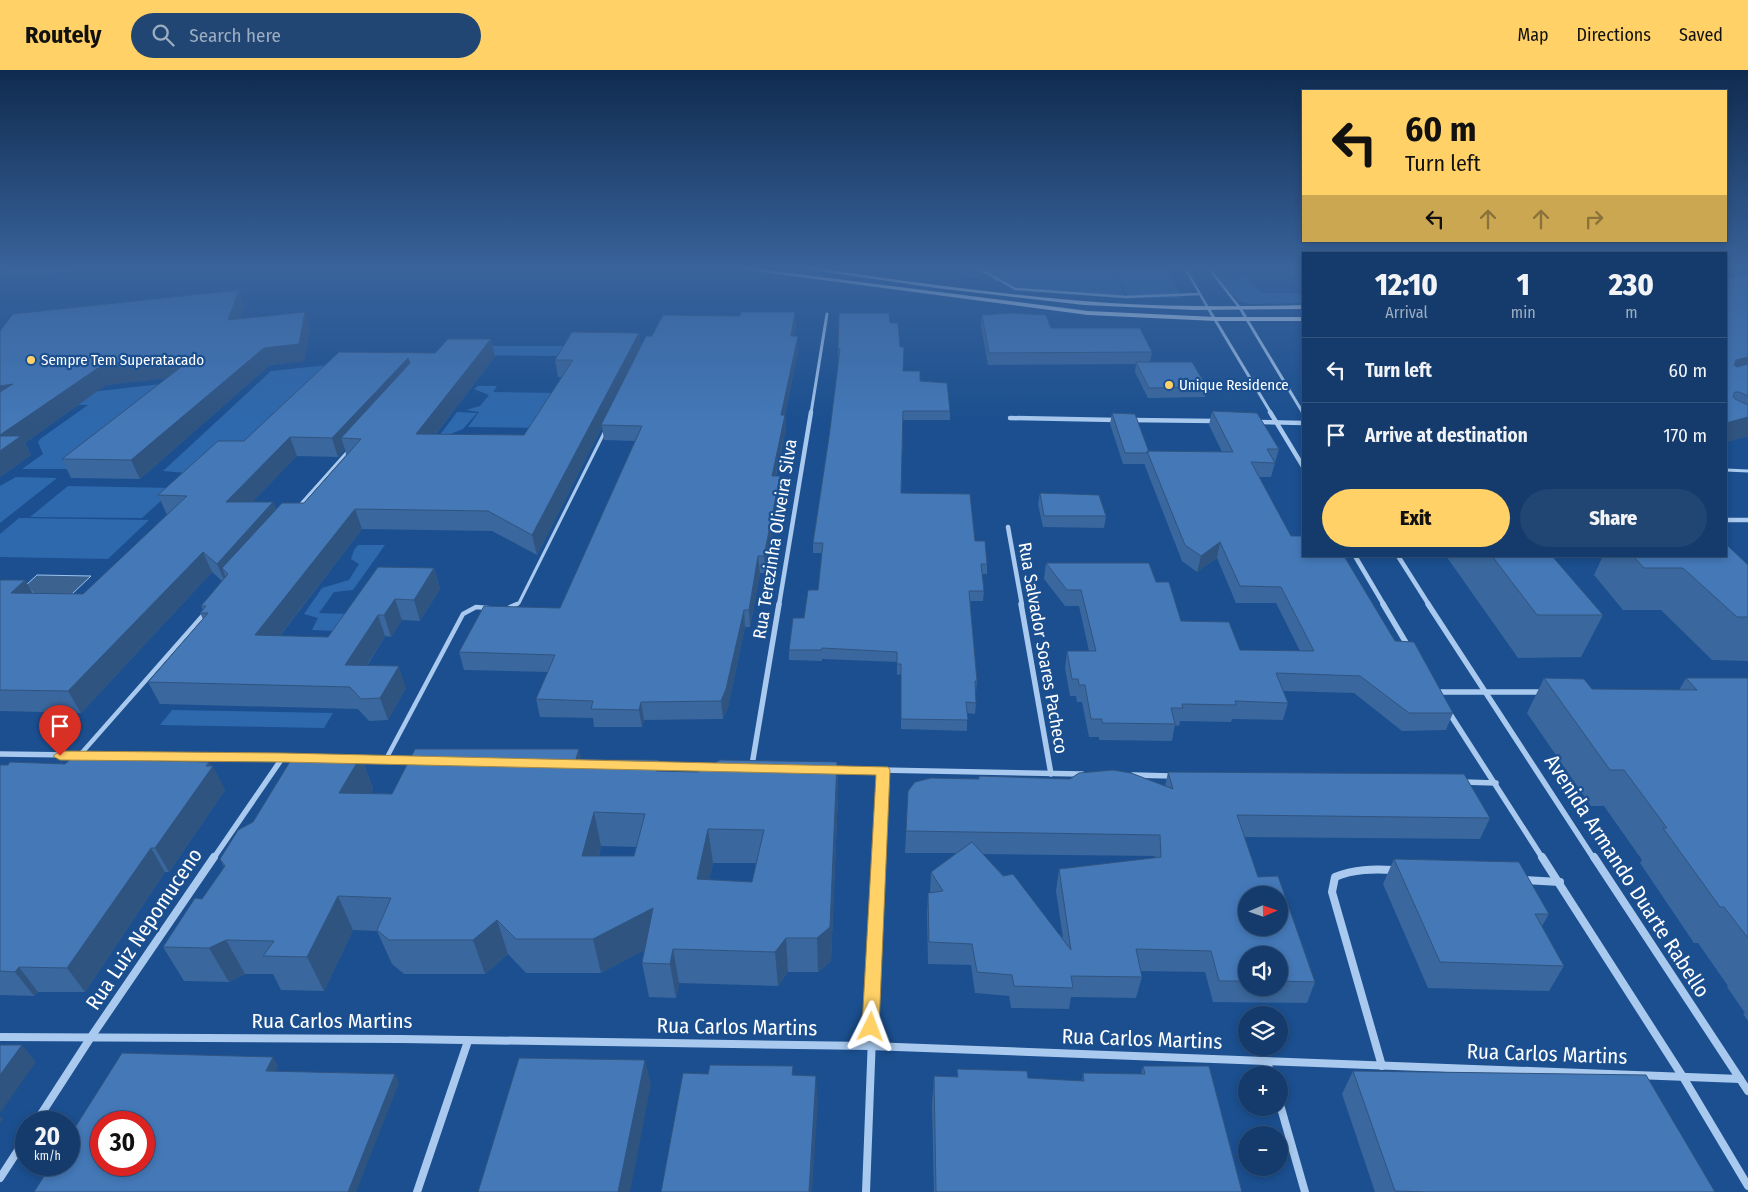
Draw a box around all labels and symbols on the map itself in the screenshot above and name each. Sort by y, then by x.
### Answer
place label: Sempre Tem Superatacado [41,351,204,369]
marker: Sempre Tem Superatacado [25,354,37,366]
place label: Unique Residence [1179,376,1289,394]
marker: Unique Residence [1163,379,1175,391]
street label: Rua Terezinha Oliveira Silva [748,437,802,641]
street label: Rua Salvador Soares Pacheco [1014,540,1072,756]
pin [39,705,81,756]
street label: Avenida Armando Duarte Rabello [1539,750,1715,1002]
street label: Rua Luiz Nepomuceno [80,843,208,1015]
north arrow [1238,886,1288,936]
position arrow [844,1000,896,1052]
street label: Rua Carlos Martins [252,1008,412,1034]
street label: Rua Carlos Martins [656,1013,818,1041]
street label: Rua Carlos Martins [1061,1023,1223,1055]
street label: Rua Carlos Martins [1466,1038,1628,1070]
speed limit sign: 30 [90,1111,155,1176]

